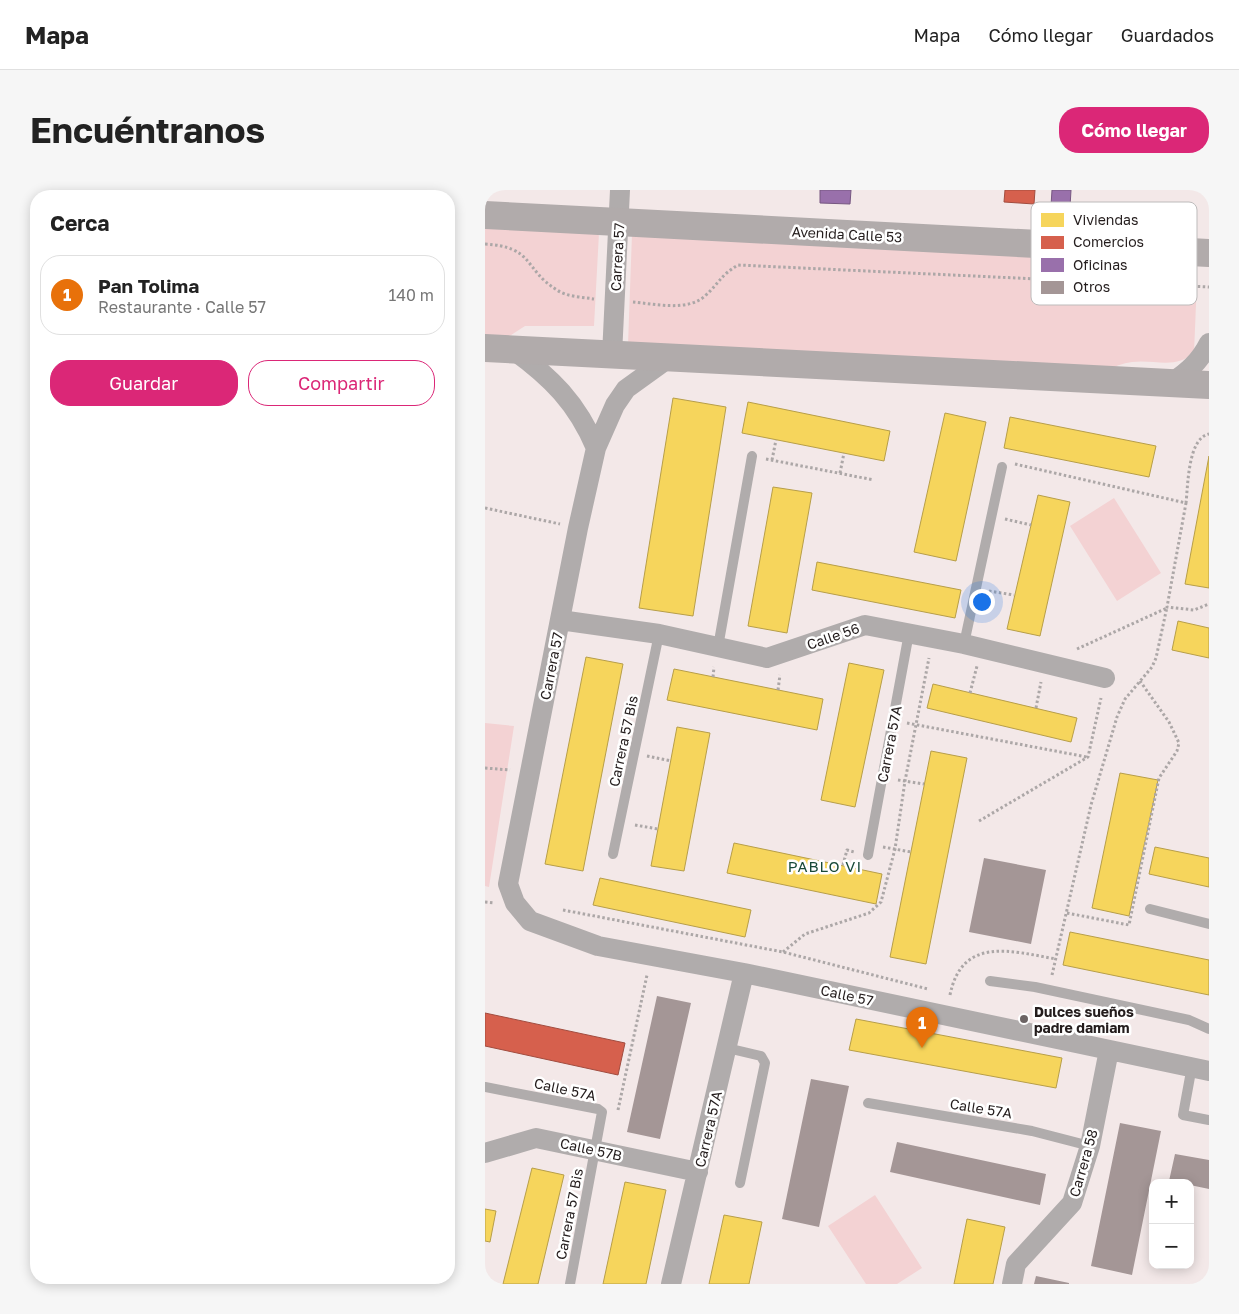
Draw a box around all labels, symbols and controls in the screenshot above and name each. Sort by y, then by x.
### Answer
text: Mapa [25,20,89,49]
text: Mapa [914,24,960,46]
text: Cómo llegar [988,24,1093,46]
text: Guardados [1121,24,1214,46]
button: Cómo llegar [1059,107,1209,153]
text: Encuéntranos [30,109,265,151]
legend [1031,202,1197,305]
text: Cerca [50,210,109,236]
text: Viviendas [1073,211,1138,228]
street label: Carrera 57 [607,222,627,292]
street label: Avenida Calle 53 [791,223,903,245]
text: Comercios [1073,233,1144,250]
text: Oficinas [1073,256,1128,273]
text: Pan Tolima [98,274,199,297]
text: Otros [1073,278,1110,295]
text: 1 [63,285,71,305]
text: 140 m [388,285,434,305]
text: Restaurante · Calle 57 [98,297,266,317]
button: Guardar [50,360,238,406]
button: Compartir [248,360,435,406]
your location [969,589,995,615]
street label: Calle 56 [804,619,862,653]
street label: Carrera 57 [536,631,566,701]
street label: Carrera 57 Bis [605,694,641,788]
street label: Carrera 57A [873,703,905,784]
district label: PABLO VI [788,857,862,875]
street label: Calle 57 [819,981,875,1009]
place label: Dulces sueños padre damiam [1034,1003,1134,1036]
pin: 1 [906,1007,938,1048]
marker: Dulces sueños padre damiam [1018,1013,1030,1025]
street label: Calle 57A [533,1074,598,1104]
street label: Carrera 57A [691,1088,725,1169]
street label: Calle 57A [949,1095,1014,1121]
street label: Carrera 58 [1065,1127,1101,1199]
street label: Calle 57B [559,1134,623,1164]
street label: Carrera 57 Bis [552,1167,586,1261]
map controls [1149,1179,1194,1269]
button: + [1149,1179,1194,1224]
button: − [1149,1224,1194,1269]

